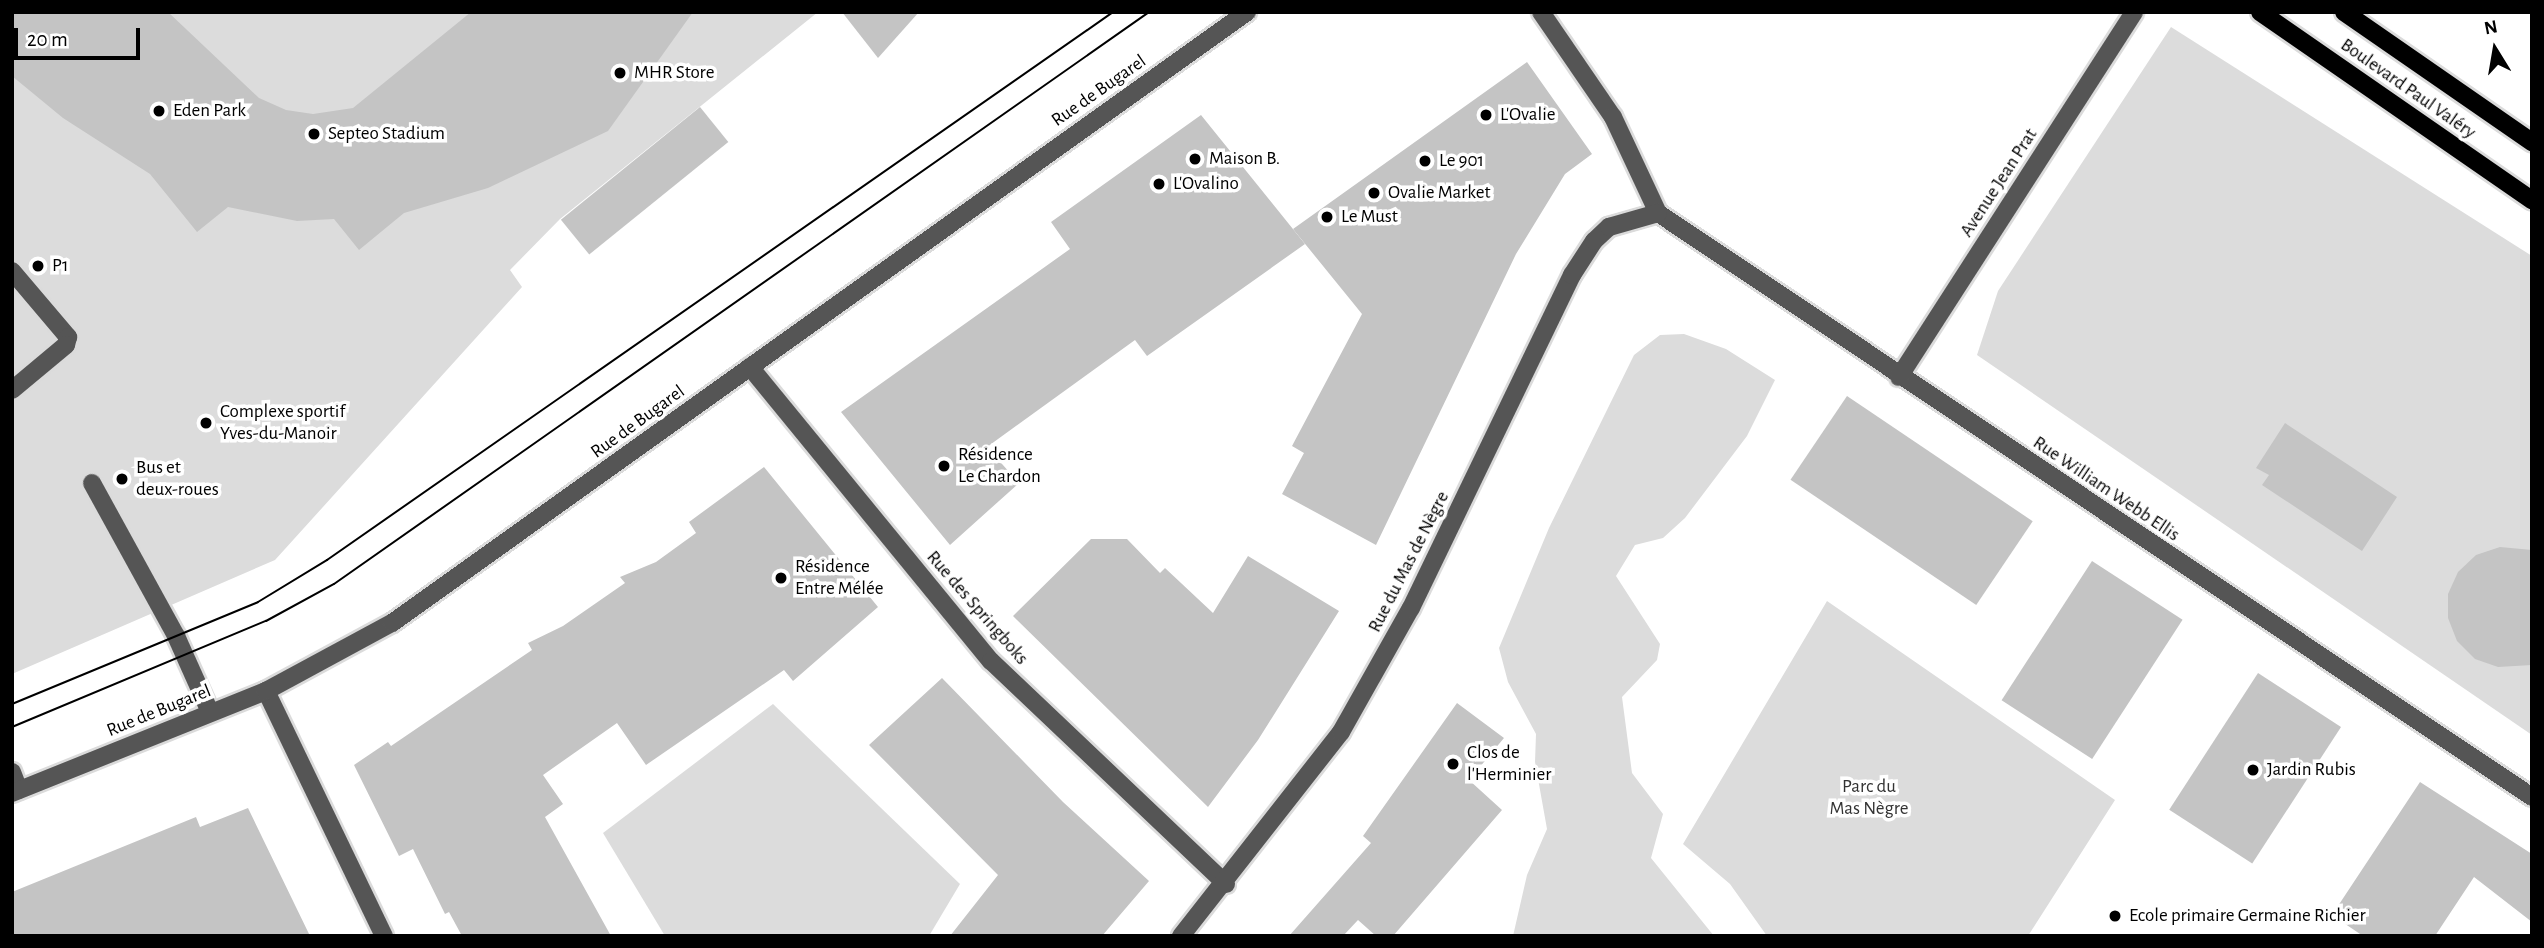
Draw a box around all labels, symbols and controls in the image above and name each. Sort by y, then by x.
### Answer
scale bar [18,14,144,58]
north arrow [2460,14,2530,84]
text: N [2483,17,2499,38]
text: 20 m [27,29,68,50]
street label: Boulevard Paul Valéry [2336,34,2480,144]
street label: Rue de Bugarel [1047,50,1151,132]
place label: MHR Store [634,62,714,84]
marker: MHR Store [612,65,628,81]
place label: Eden Park [173,100,246,122]
marker: Eden Park [151,103,167,119]
place label: L'Ovalie [1500,104,1556,126]
marker: L'Ovalie [1478,107,1494,123]
place label: Septeo Stadium [328,123,445,145]
street label: Avenue Jean Prat [1955,124,2043,242]
marker: Septeo Stadium [306,126,322,142]
place label: Maison B. [1209,148,1280,170]
place label: Le 901 [1439,150,1484,172]
marker: Maison B. [1187,151,1203,167]
marker: Le 901 [1417,153,1433,169]
place label: L'Ovalino [1173,173,1239,195]
marker: L'Ovalino [1151,176,1167,192]
place label: Ovalie Market [1388,182,1490,204]
marker: Ovalie Market [1366,185,1382,201]
place label: Le Must [1341,206,1398,228]
marker: Le Must [1319,209,1335,225]
place label: P1 [52,255,68,277]
marker: P1 [30,258,46,274]
street label: Rue de Bugarel [587,380,689,464]
place label: Complexe sportif Yves-du-Manoir [220,401,345,445]
marker: Complexe sportif Yves-du-Manoir [198,415,214,431]
street label: Rue William Webb Ellis [2028,431,2184,547]
place label: Résidence Le Chardon [958,444,1041,488]
place label: Bus et deux-roues [136,457,219,501]
marker: Résidence Le Chardon [936,458,952,474]
marker: Bus et deux-roues [114,471,130,487]
street label: Rue du Mas de Nègre [1364,488,1454,636]
street label: Rue des Springboks [921,546,1033,670]
place label: Résidence Entre Mélée [795,556,883,600]
marker: Résidence Entre Mélée [773,570,789,586]
street label: Rue de Bugarel [103,680,215,742]
place label: Clos de l'Herminier [1467,742,1551,786]
marker: Clos de l'Herminier [1445,756,1461,772]
place label: Jardin Rubis [2267,759,2356,781]
marker: Jardin Rubis [2245,762,2261,778]
park label: Parc du Mas Nègre [1829,776,1909,820]
place label: Ecole primaire Germaine Richier [2129,905,2366,927]
marker: Ecole primaire Germaine Richier [2107,908,2123,924]

